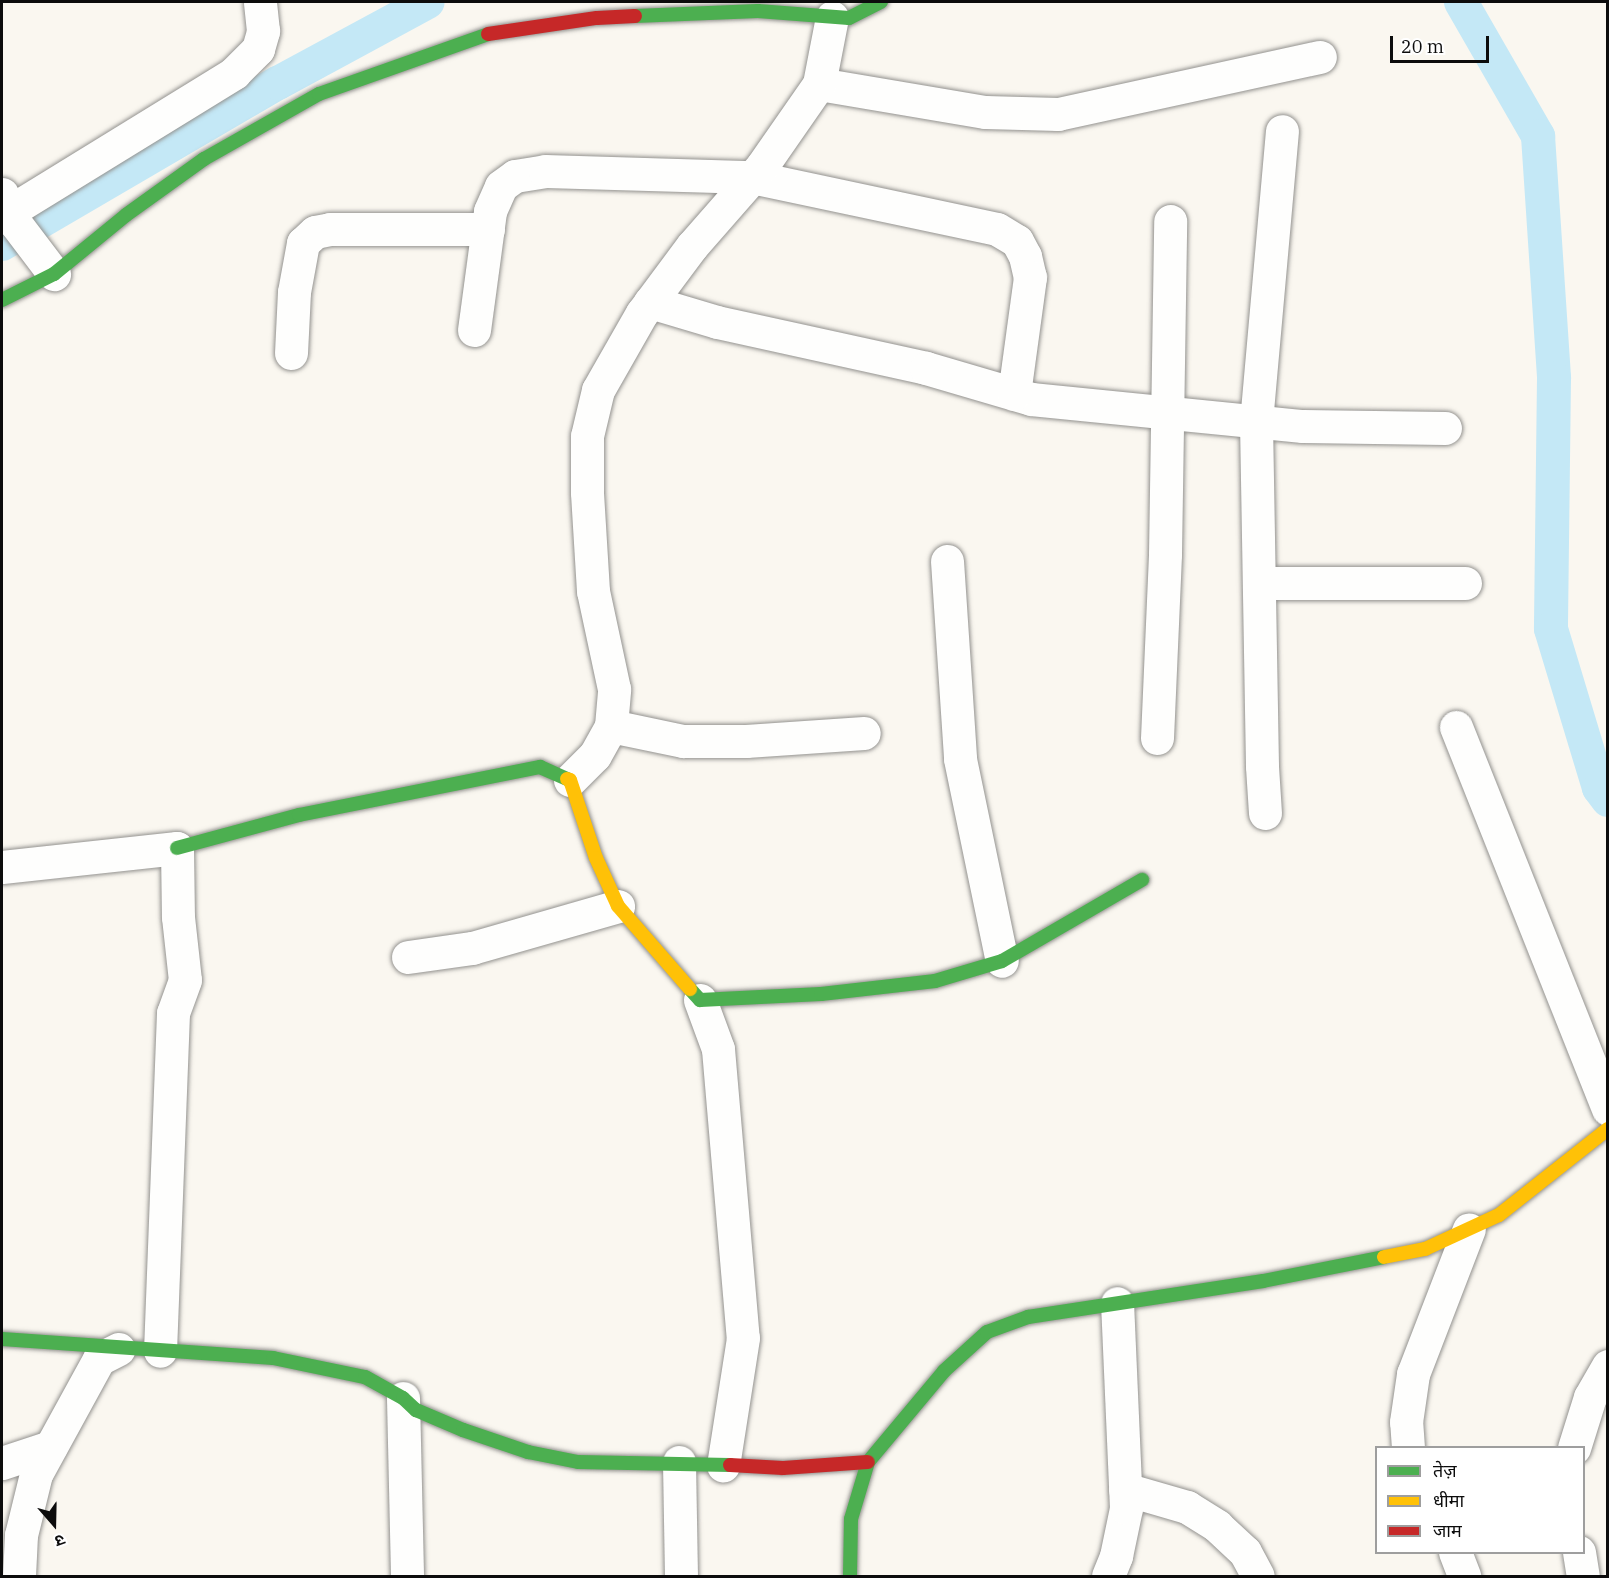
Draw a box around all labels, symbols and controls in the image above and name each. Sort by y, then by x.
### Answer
scale bar [1393,24,1492,62]
text: 20 m [1401,35,1444,58]
legend [1375,1446,1585,1554]
text: तेज़ [1433,1459,1457,1482]
text: धीमा [1433,1489,1464,1512]
north arrow [24,1494,84,1554]
text: जाम [1433,1519,1462,1542]
text: उ [52,1530,68,1552]

